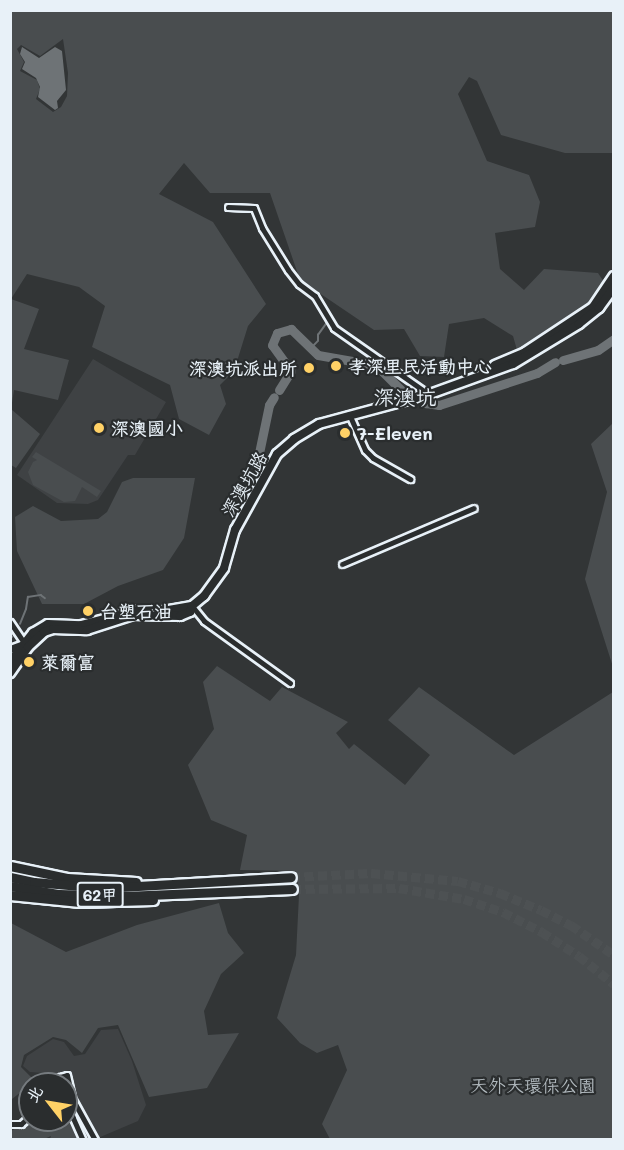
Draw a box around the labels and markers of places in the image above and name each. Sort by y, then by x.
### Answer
place label: 孝深里民活動中心 [348,355,492,377]
place label: 深澳坑派出所 [189,357,297,379]
marker: 孝深里民活動中心 [329,359,343,373]
marker: 深澳坑派出所 [302,361,316,375]
place label: 深澳國小 [111,417,183,439]
marker: 深澳國小 [92,421,106,435]
place label: 7-Eleven [357,422,433,444]
marker: 7-Eleven [338,426,352,440]
place label: 台塑石油 [100,600,172,622]
marker: 台塑石油 [81,604,95,618]
place label: 萊爾富 [41,651,95,673]
marker: 萊爾富 [22,655,36,669]

